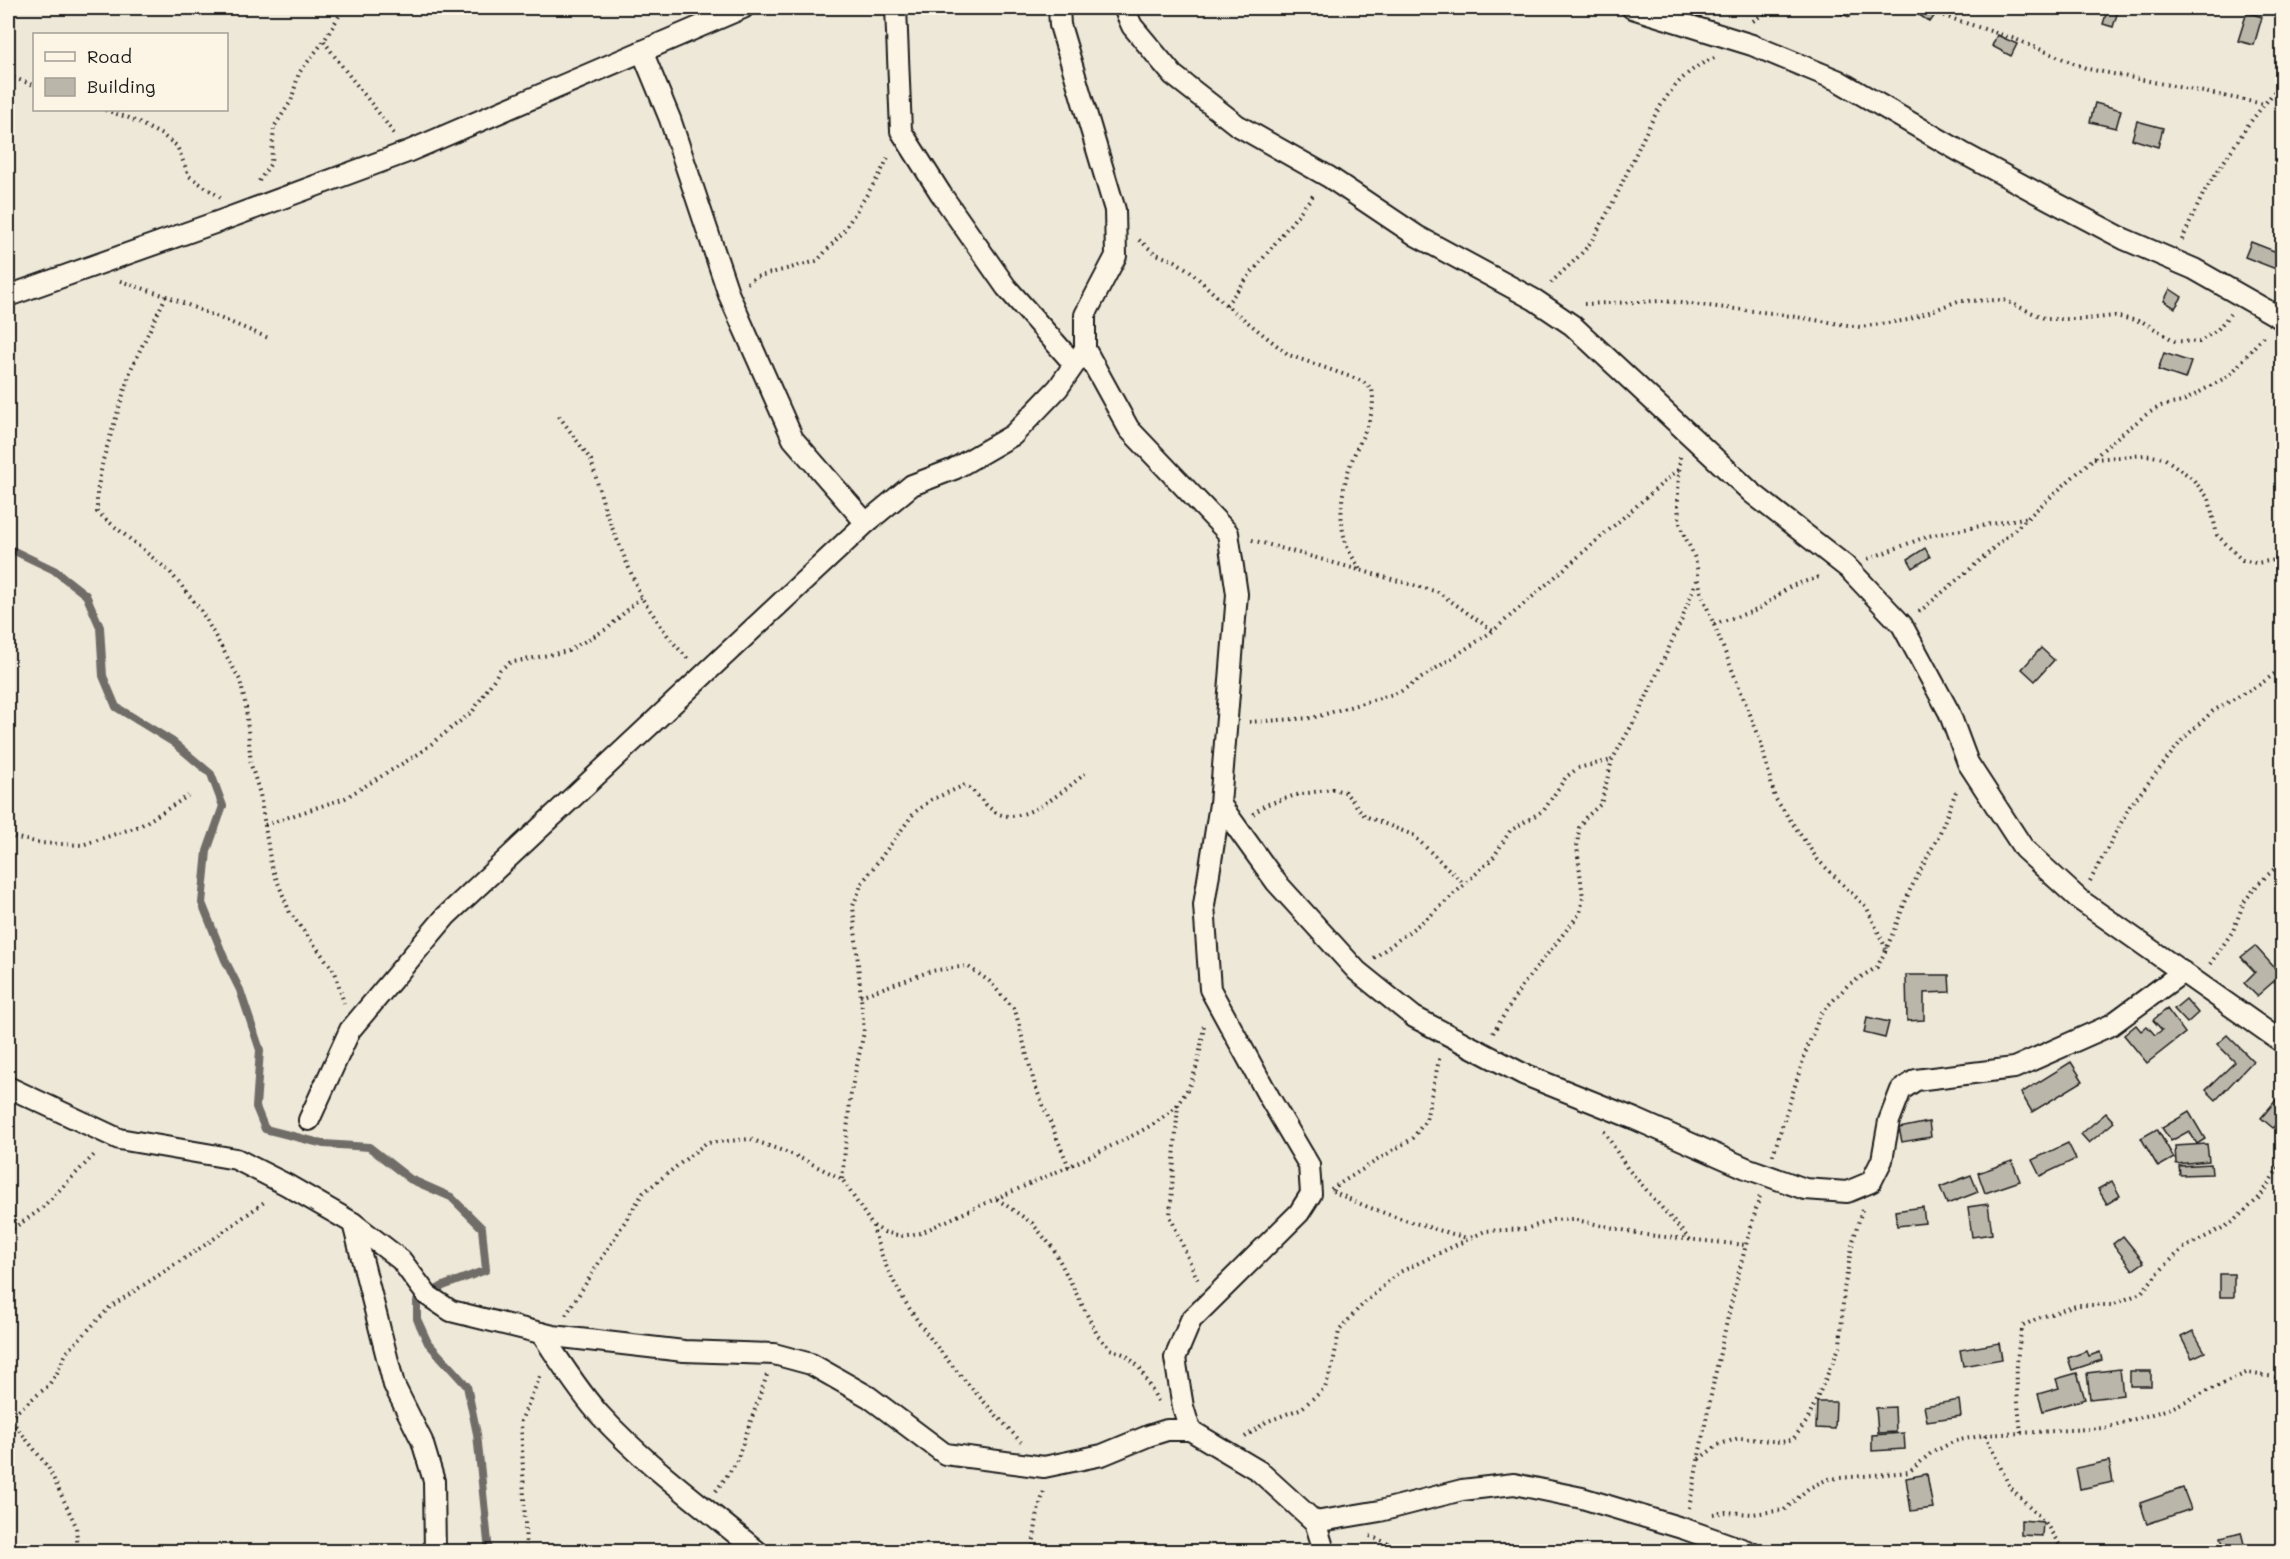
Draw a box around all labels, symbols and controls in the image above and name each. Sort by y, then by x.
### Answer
legend [33,33,228,111]
text: Road [87,44,132,68]
text: Building [87,74,155,98]

